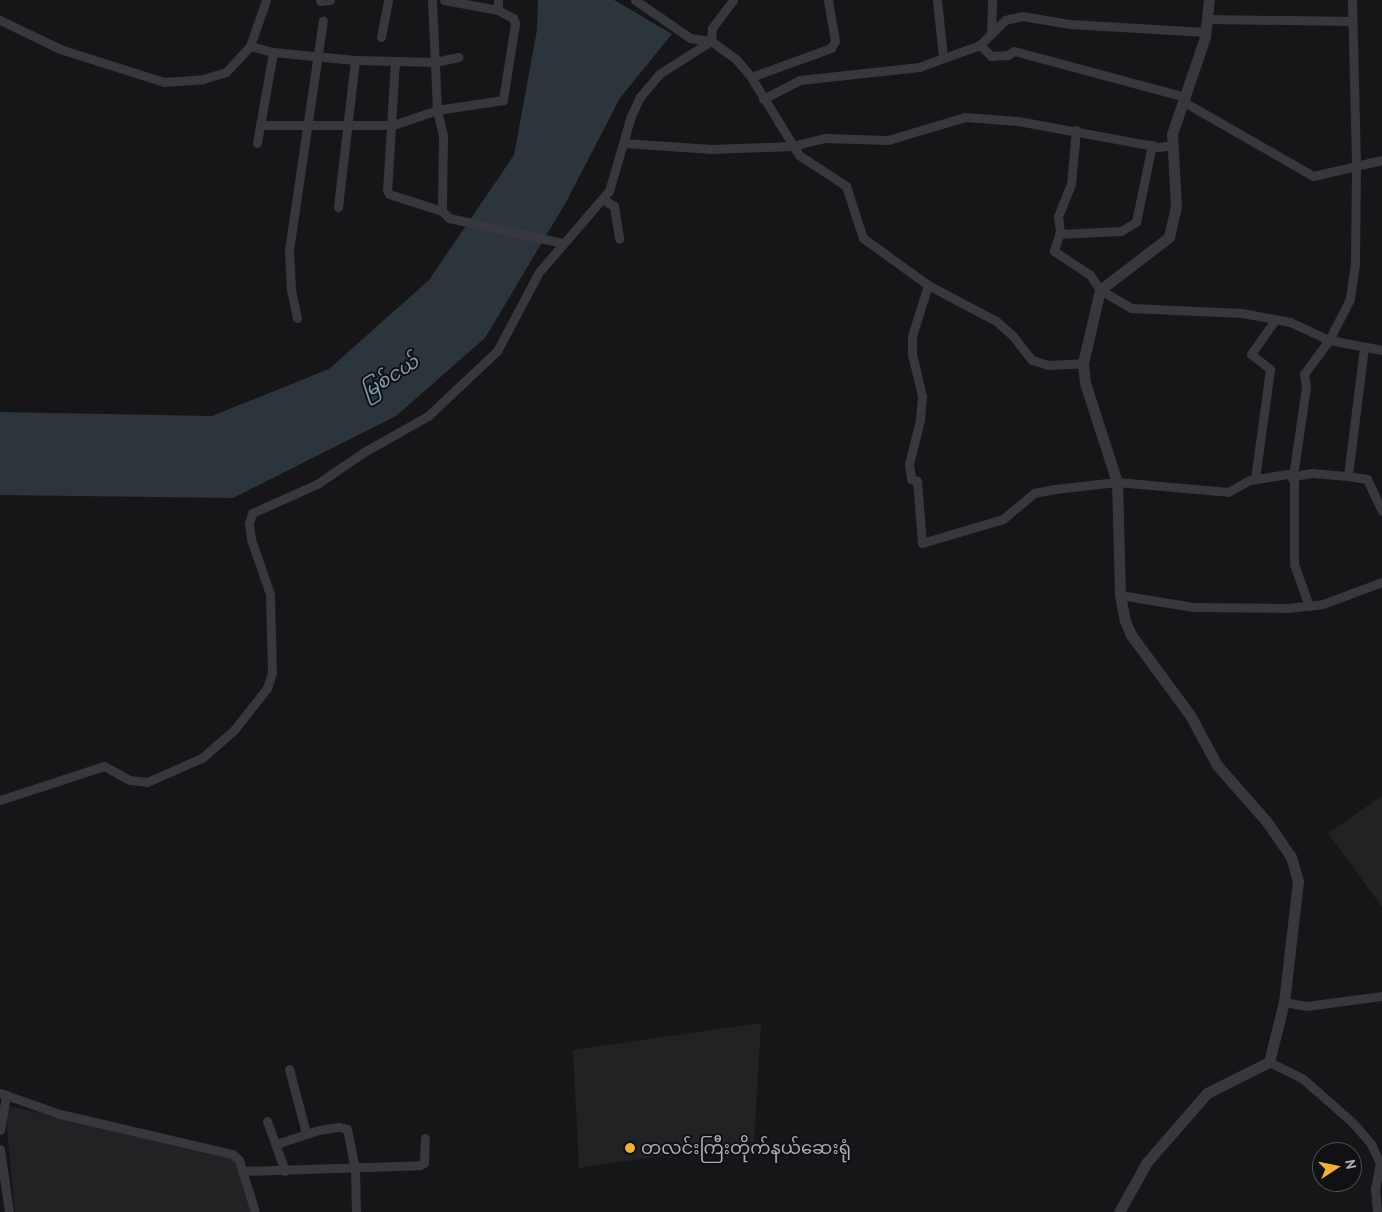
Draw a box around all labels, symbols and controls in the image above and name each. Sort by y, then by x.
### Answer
water label: မြစ်ငယ် [357,350,423,404]
place label: တလင်းကြီးတိုက်နယ်ဆေးရုံ [641,1137,851,1159]
marker: တလင်းကြီးတိုက်နယ်ဆေးရုံ [623,1141,637,1155]
north arrow [1312,1142,1362,1192]
text: N [1341,1158,1360,1171]

